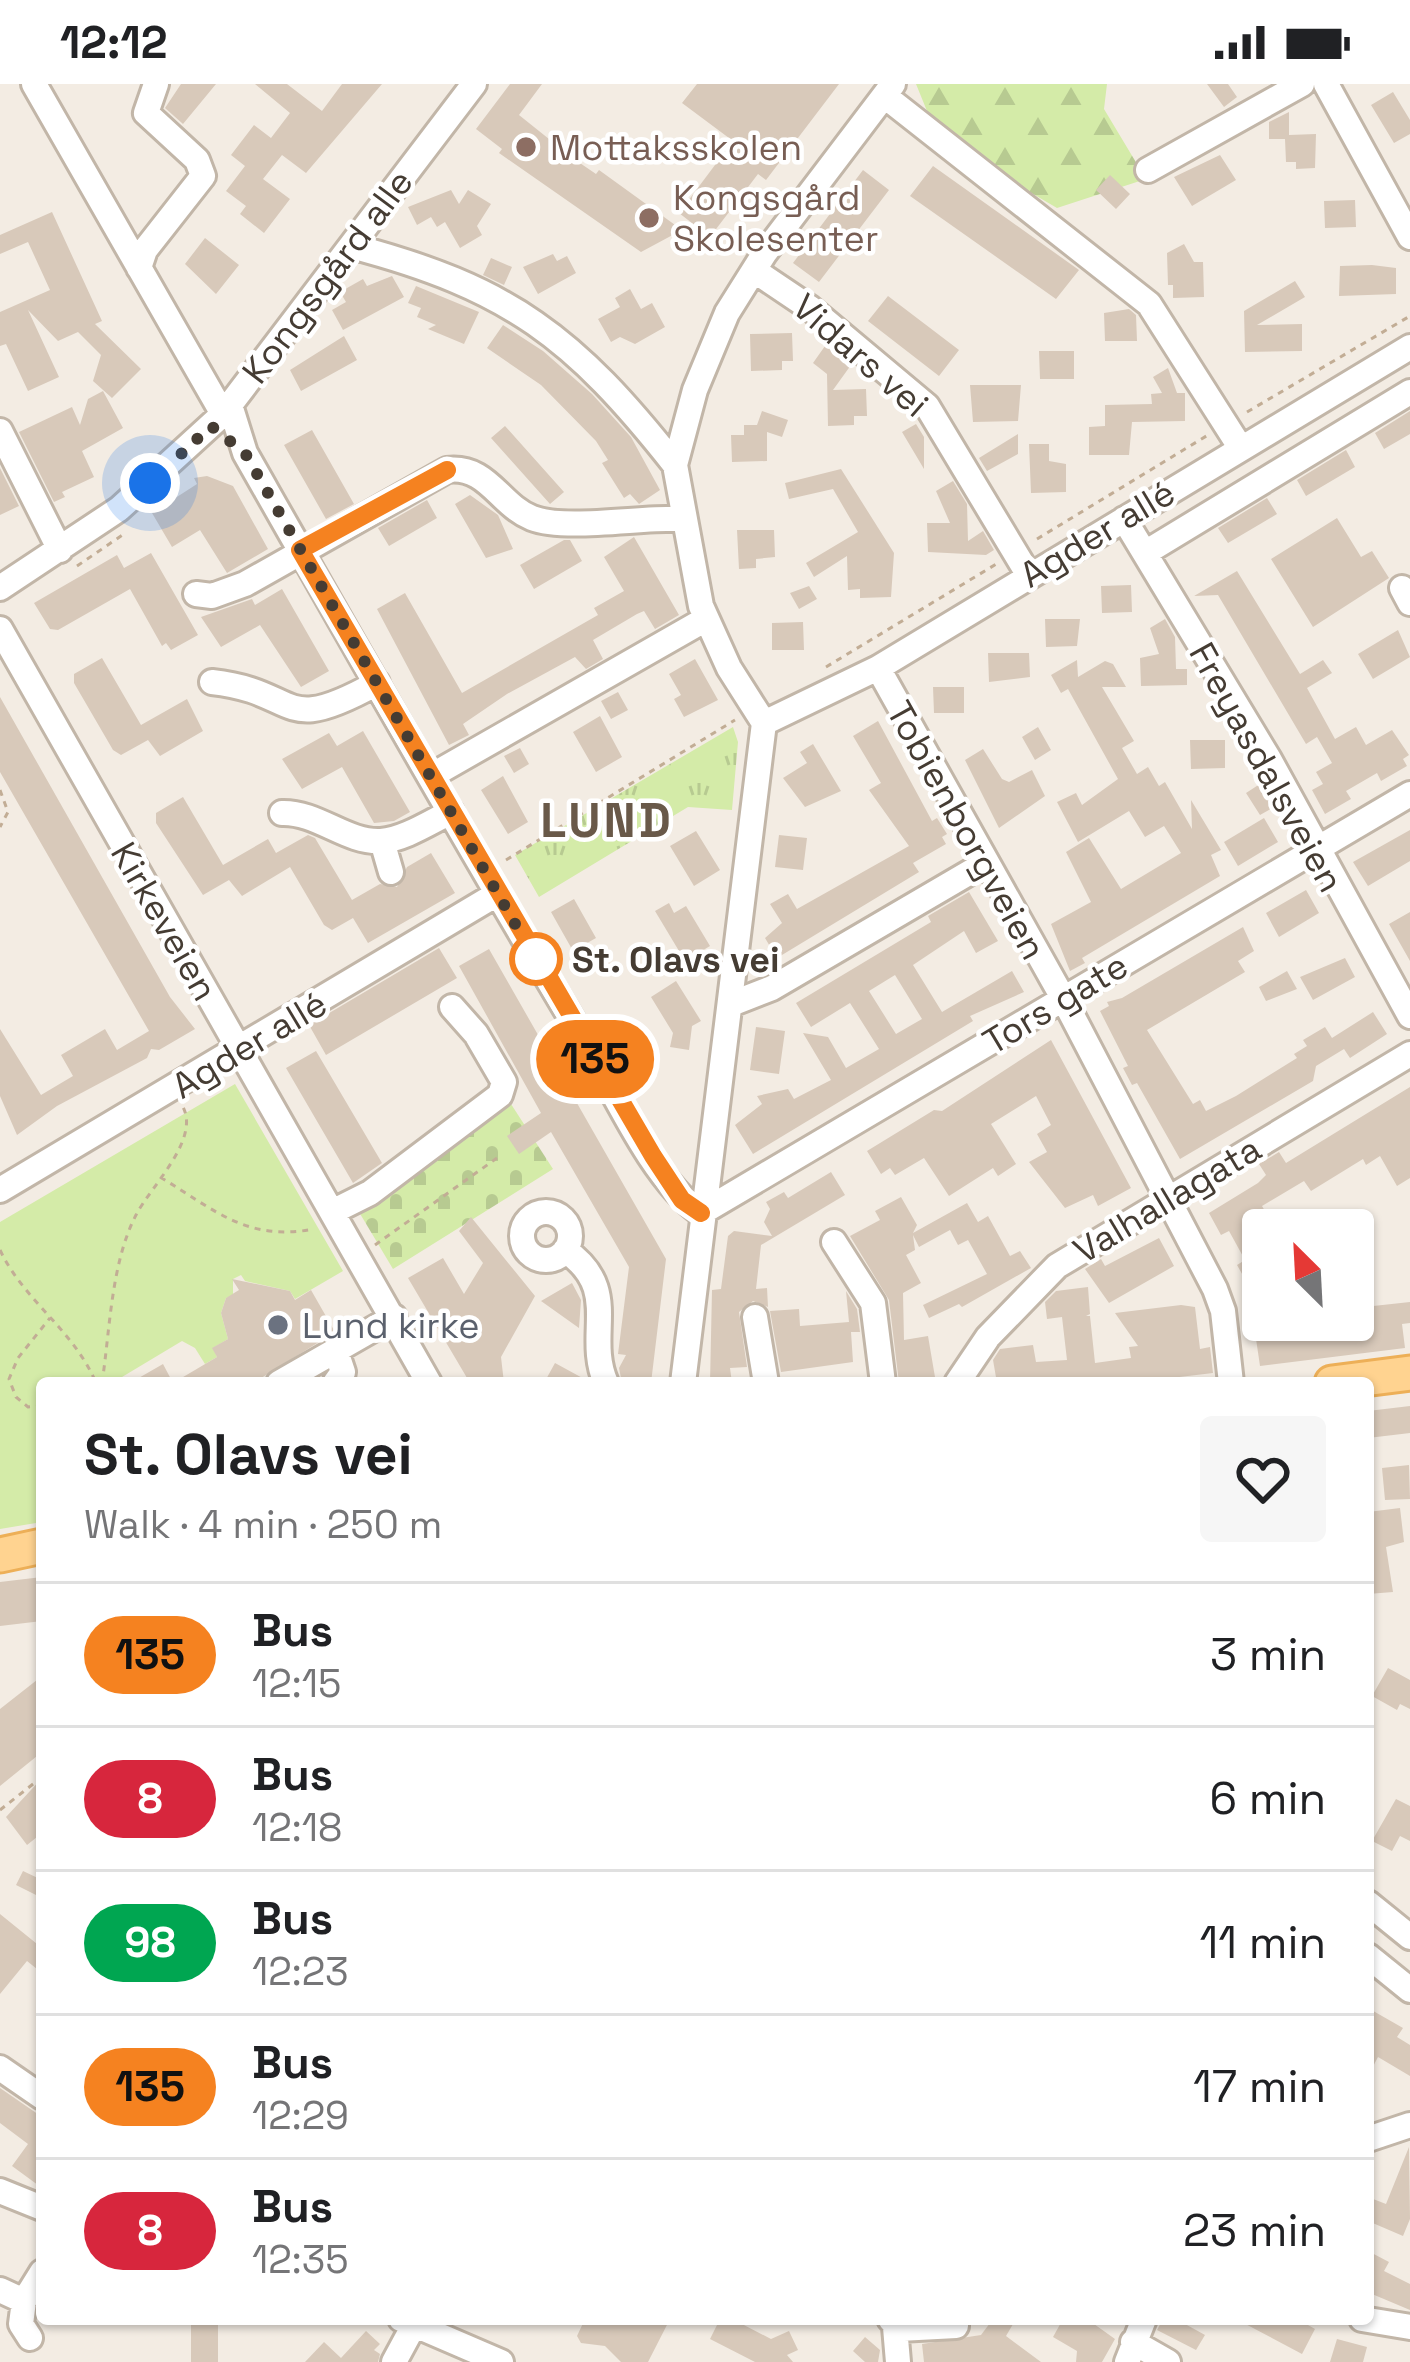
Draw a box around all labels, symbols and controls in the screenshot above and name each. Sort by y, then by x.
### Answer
text: 12:12 [60,14,168,71]
place label: Mottaksskolen [550,125,802,171]
marker: Mottaksskolen [513,134,539,160]
street label: Kongsgård alle [232,160,423,393]
place label: Kongsgård Skolesenter [673,175,879,262]
marker: Kongsgård Skolesenter [636,205,662,231]
street label: Vidars vei [783,284,938,427]
your location [120,453,180,513]
street label: Agder allé [1012,470,1183,598]
street label: Freyasdalsveien [1179,635,1354,900]
street label: Tobienborgveien [876,693,1056,968]
district label: LUND [540,790,674,851]
street label: Kirkeveien [100,834,228,1009]
marker: St. Olavs vei [511,934,561,984]
place label: St. Olavs vei [572,937,780,983]
street label: Tors gate [975,943,1136,1065]
street label: Agder allé [164,981,335,1109]
line badge: 135 [526,1020,664,1098]
text: 135 [560,1032,630,1085]
street label: Valhallagata [1065,1126,1270,1274]
north arrow [1242,1209,1374,1341]
map controls [1242,1209,1374,1341]
place label: Lund kirke [302,1303,480,1349]
marker: Lund kirke [265,1312,291,1338]
button: heart [1200,1416,1326,1542]
text: St. Olavs vei [84,1418,413,1491]
text: Walk · 4 min · 250 m [84,1500,442,1549]
text: Bus [252,1602,333,1659]
text: 3 min [1210,1626,1326,1683]
text: 135 [115,1628,185,1681]
text: 12:15 [252,1659,341,1708]
text: Bus [252,1746,333,1803]
text: 6 min [1210,1770,1326,1827]
text: 8 [137,1772,163,1825]
text: 12:18 [252,1803,342,1852]
text: Bus [252,1890,333,1947]
text: 11 min [1200,1914,1326,1971]
text: 98 [124,1916,176,1969]
text: 12:23 [252,1947,349,1996]
text: Bus [252,2034,333,2091]
text: 17 min [1193,2058,1326,2115]
text: 135 [115,2060,185,2113]
text: 12:29 [252,2091,349,2140]
text: Bus [252,2178,333,2235]
text: 23 min [1183,2202,1326,2259]
text: 8 [137,2204,163,2257]
text: 12:35 [252,2235,349,2284]

